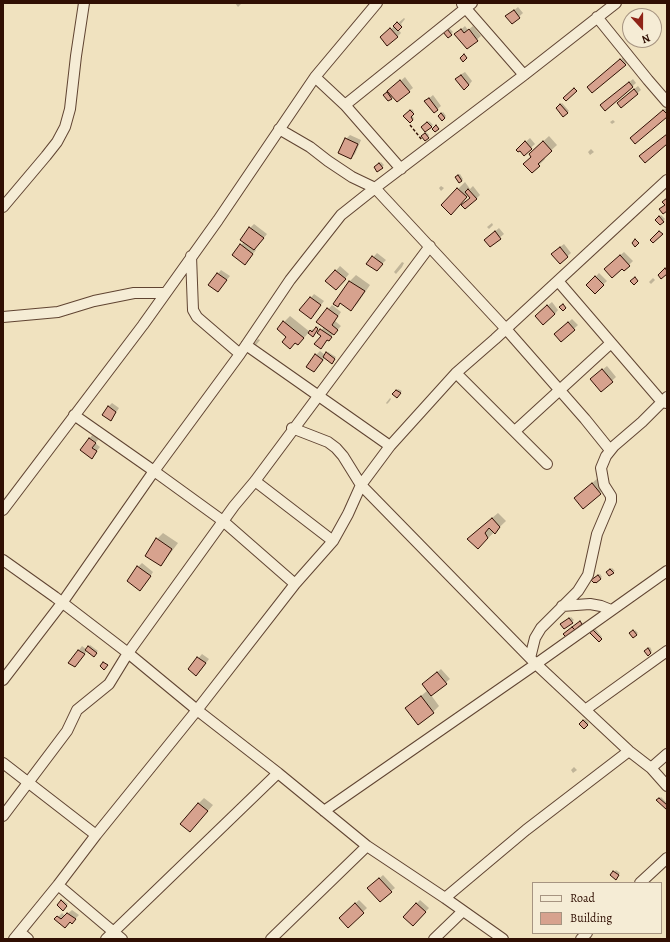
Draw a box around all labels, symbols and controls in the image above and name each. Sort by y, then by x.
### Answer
north arrow [622,8,662,48]
text: N [640,30,653,47]
legend [532,882,662,934]
text: Road [570,890,595,906]
text: Building [570,910,612,926]

